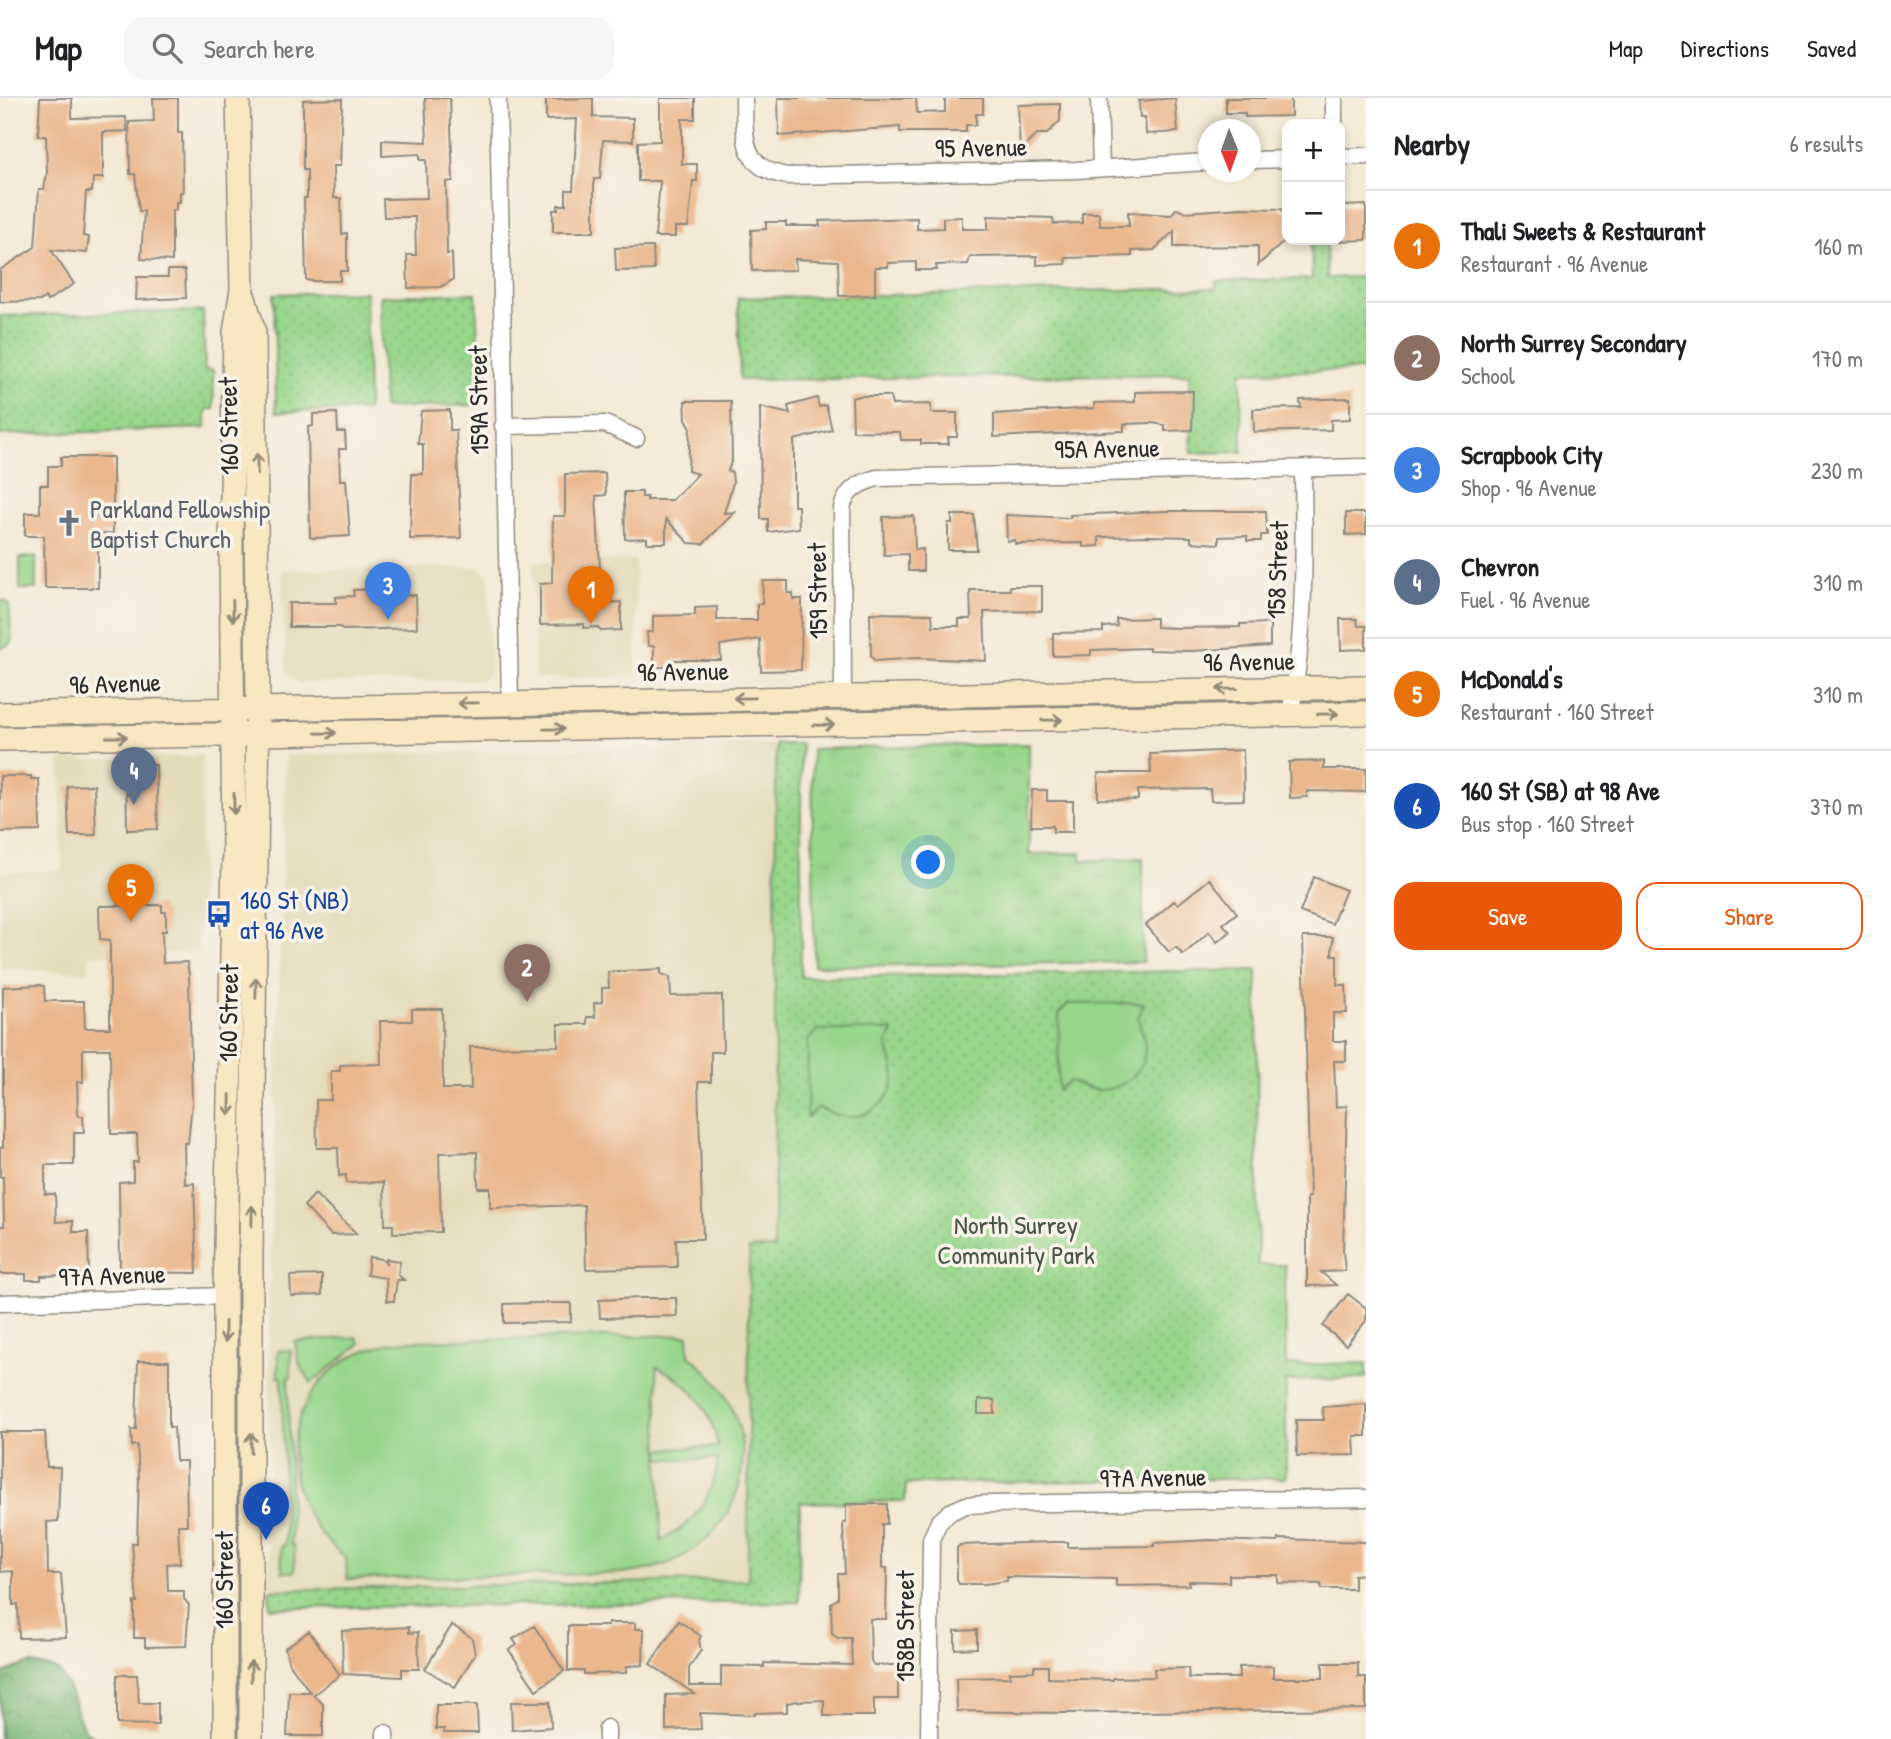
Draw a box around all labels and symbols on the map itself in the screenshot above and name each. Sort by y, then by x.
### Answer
north arrow [1198,119,1261,182]
street label: 95 Avenue [934,129,1028,165]
street label: 159A Street [460,344,496,455]
street label: 160 Street [210,376,246,475]
street label: 95A Avenue [1054,430,1160,466]
one-way arrow [250,453,263,476]
place label: Parkland Fellowship Baptist Church [90,491,270,556]
church icon: Parkland Fellowship Baptist Church [54,508,84,538]
street label: 158 Street [1258,519,1296,620]
street label: 159 Street [799,541,835,640]
pin: 3 [365,562,411,620]
pin: 1 [568,566,614,624]
one-way arrow [226,600,240,623]
street label: 96 Avenue [1203,643,1295,679]
street label: 96 Avenue [637,653,729,689]
street label: 96 Avenue [68,664,162,702]
one-way arrow [1216,682,1239,696]
one-way arrow [733,691,756,705]
one-way arrow [457,696,480,709]
one-way arrow [1316,707,1339,720]
one-way arrow [1040,713,1063,726]
one-way arrow [812,718,835,731]
one-way arrow [542,722,565,736]
one-way arrow [315,727,338,740]
one-way arrow [105,730,128,744]
pin: 4 [111,747,157,805]
one-way arrow [227,792,241,815]
your location [911,845,945,879]
pin: 5 [108,864,154,922]
place label: 160 St (NB) at 96 Ave [240,882,349,947]
bus stop icon: 160 St (NB) at 96 Ave [204,899,234,929]
pin: 2 [504,944,550,1002]
street label: 160 Street [210,963,246,1062]
one-way arrow [249,977,263,1000]
one-way arrow [223,1093,236,1116]
one-way arrow [245,1205,258,1228]
park label: North Surrey Community Park [937,1207,1095,1272]
street label: 97A Avenue [58,1256,166,1294]
one-way arrow [218,1320,232,1343]
one-way arrow [244,1432,258,1455]
street label: 97A Avenue [1099,1459,1207,1495]
pin: 6 [243,1482,289,1540]
street label: 160 Street [206,1530,241,1629]
street label: 158B Street [887,1569,922,1682]
one-way arrow [244,1660,258,1683]

